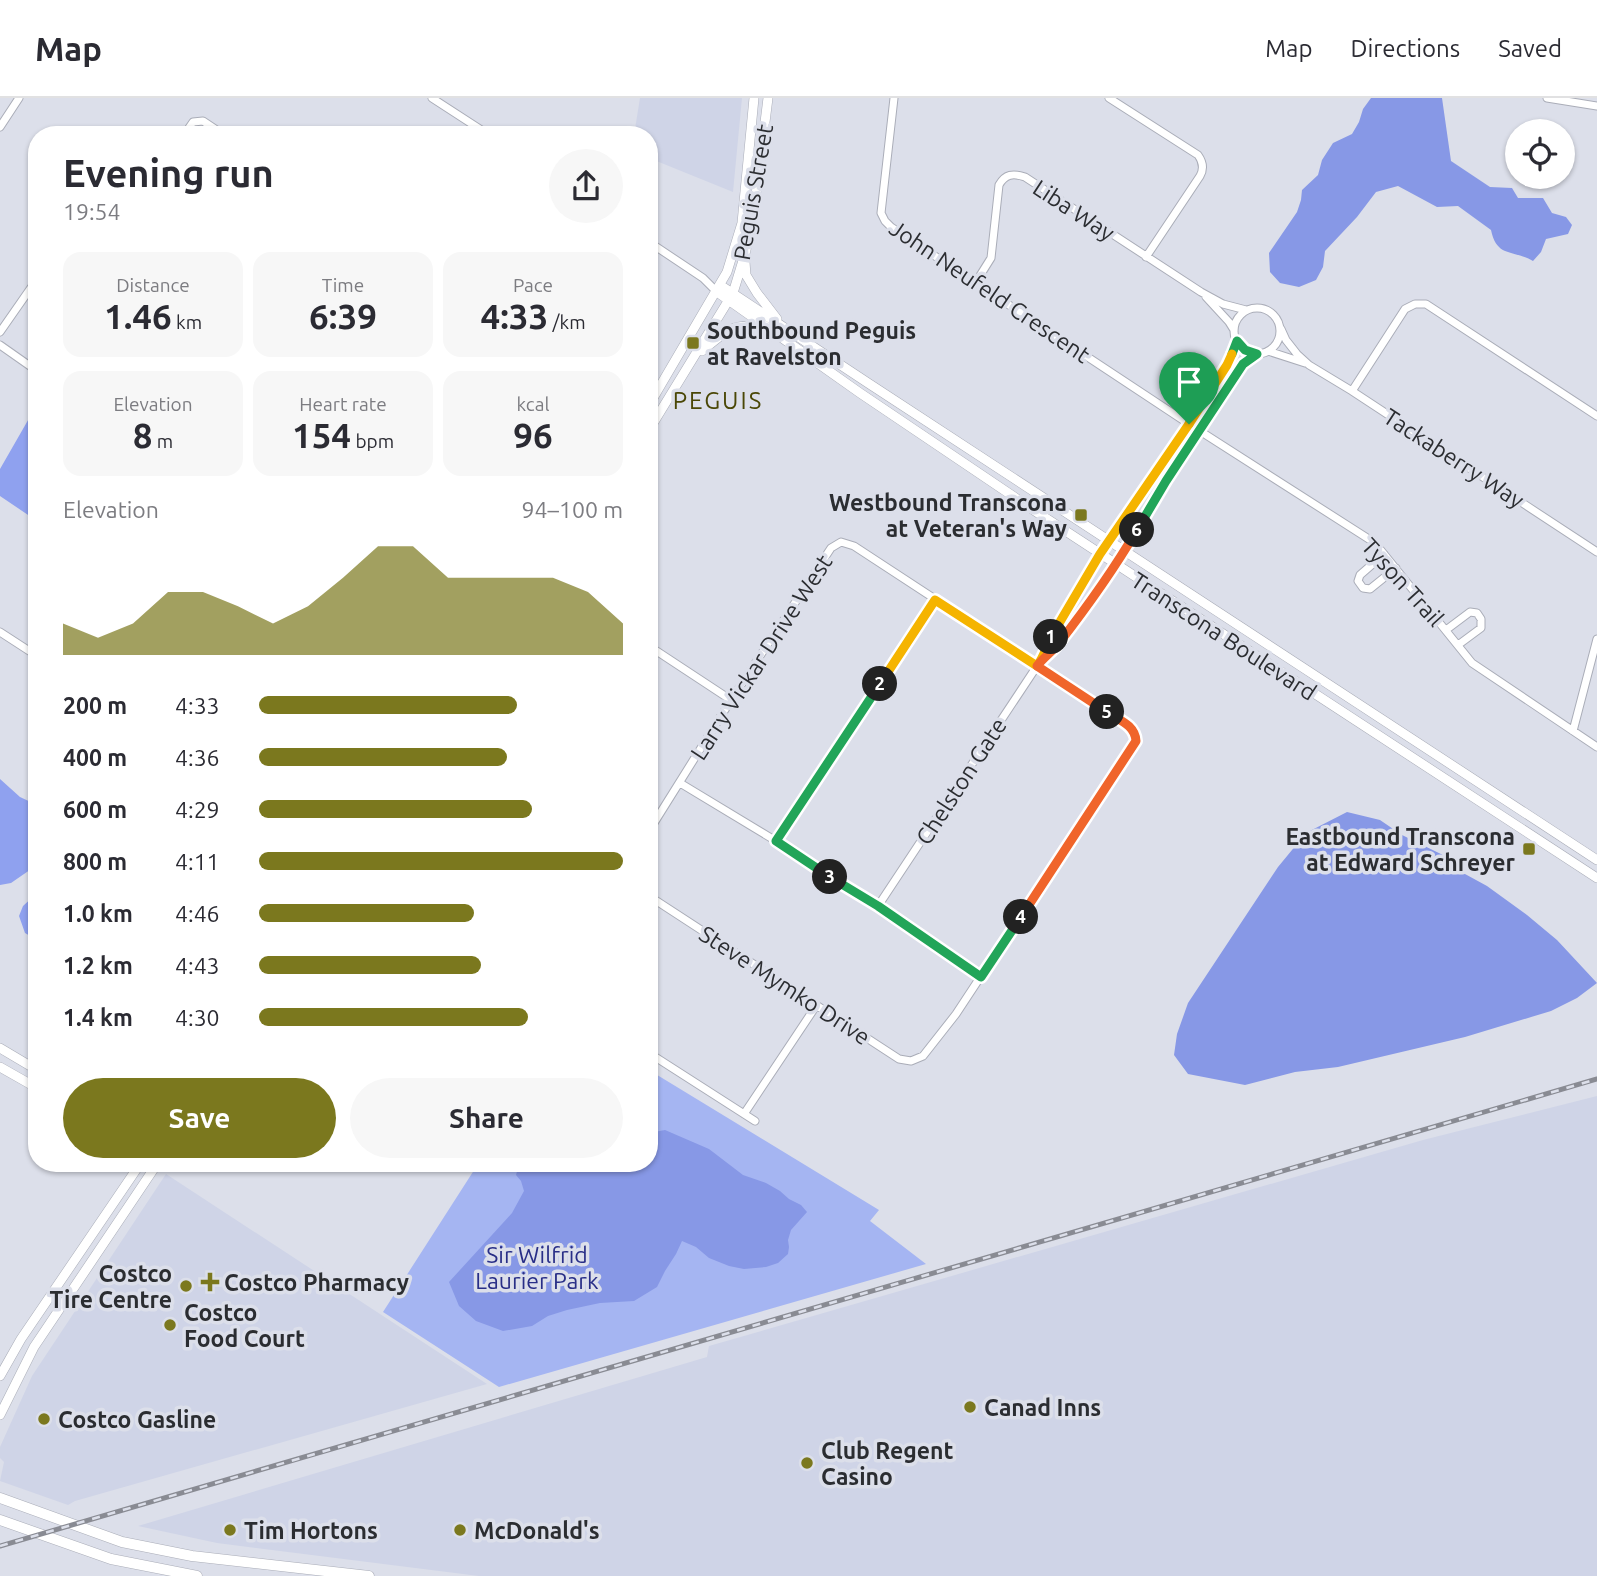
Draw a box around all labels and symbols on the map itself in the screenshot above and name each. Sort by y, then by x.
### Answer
street label: Peguis Street [729,122,777,262]
street label: Liba Way [1029,175,1119,245]
street label: John Neufeld Crescent [885,215,1095,367]
place label: Southbound Peguis at Ravelston [707,318,916,369]
marker: Southbound Peguis at Ravelston [685,335,701,351]
pin [1159,352,1219,424]
district label: PEGUIS [673,387,763,414]
street label: Tackaberry Way [1379,403,1529,513]
place label: Westbound Transcona at Veteran's Way [829,490,1067,541]
marker: Westbound Transcona at Veteran's Way [1073,507,1089,523]
pin: 6 [1120,512,1154,548]
street label: Tyson Trail [1357,533,1449,631]
street label: Larry Vickar Drive West [685,550,837,764]
street label: Transcona Boulevard [1127,567,1321,705]
pin: 1 [1034,620,1068,654]
pin: 2 [862,666,898,702]
pin: 5 [1090,694,1124,730]
street label: Chelston Gate [911,713,1011,849]
place label: Eastbound Transcona at Edward Schreyer [1285,824,1516,875]
marker: Eastbound Transcona at Edward Schreyer [1521,841,1537,857]
pin: 3 [812,860,848,894]
pin: 4 [1004,900,1038,934]
street label: Steve Mymko Drive [695,921,875,1049]
park label: Sir Wilfrid Laurier Park [475,1242,599,1293]
place label: Costco Tire Centre [50,1261,172,1312]
place label: Costco Pharmacy [224,1270,409,1295]
marker: Costco Pharmacy [202,1274,218,1290]
marker: Costco Tire Centre [178,1278,194,1294]
place label: Costco Food Court [184,1300,305,1351]
marker: Costco Food Court [162,1317,178,1333]
place label: Canad Inns [984,1395,1101,1420]
marker: Canad Inns [962,1399,978,1415]
place label: Costco Gasline [58,1407,216,1432]
marker: Costco Gasline [36,1411,52,1427]
place label: Club Regent Casino [821,1438,953,1489]
marker: Club Regent Casino [799,1455,815,1471]
place label: Tim Hortons [244,1518,378,1543]
place label: McDonald's [474,1518,600,1543]
marker: Tim Hortons [222,1522,238,1538]
marker: McDonald's [452,1522,468,1538]

